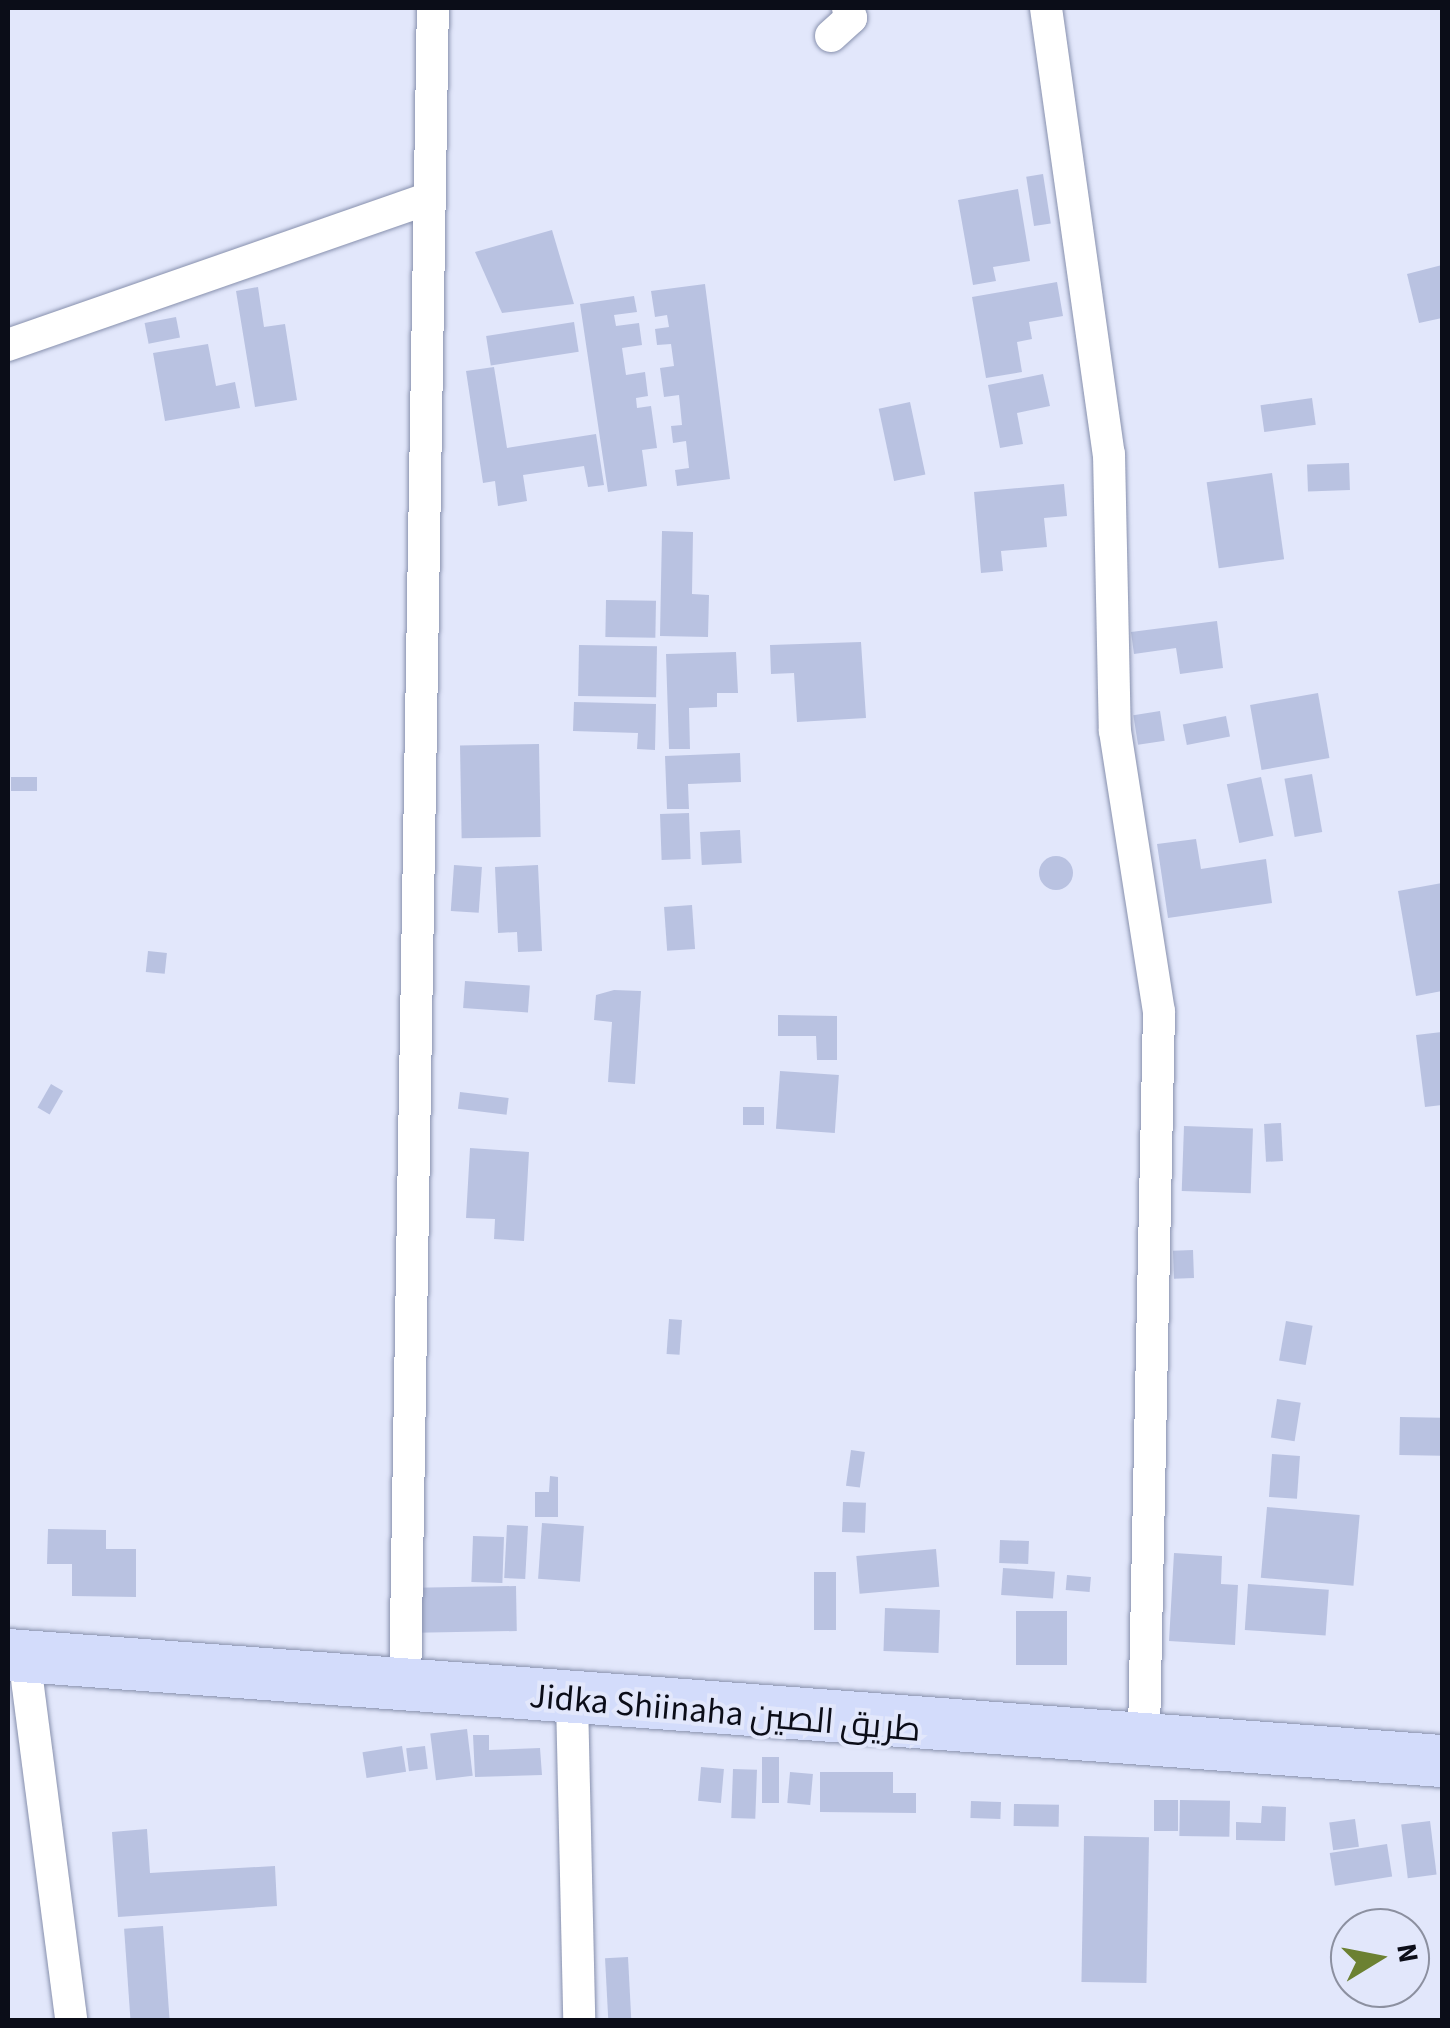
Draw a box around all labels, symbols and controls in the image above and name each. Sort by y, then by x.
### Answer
street label: Jidka Shiinaha طريق الصين [528,1675,922,1751]
north arrow [1330,1908,1430,2008]
text: N [1386,1940,1429,1966]

